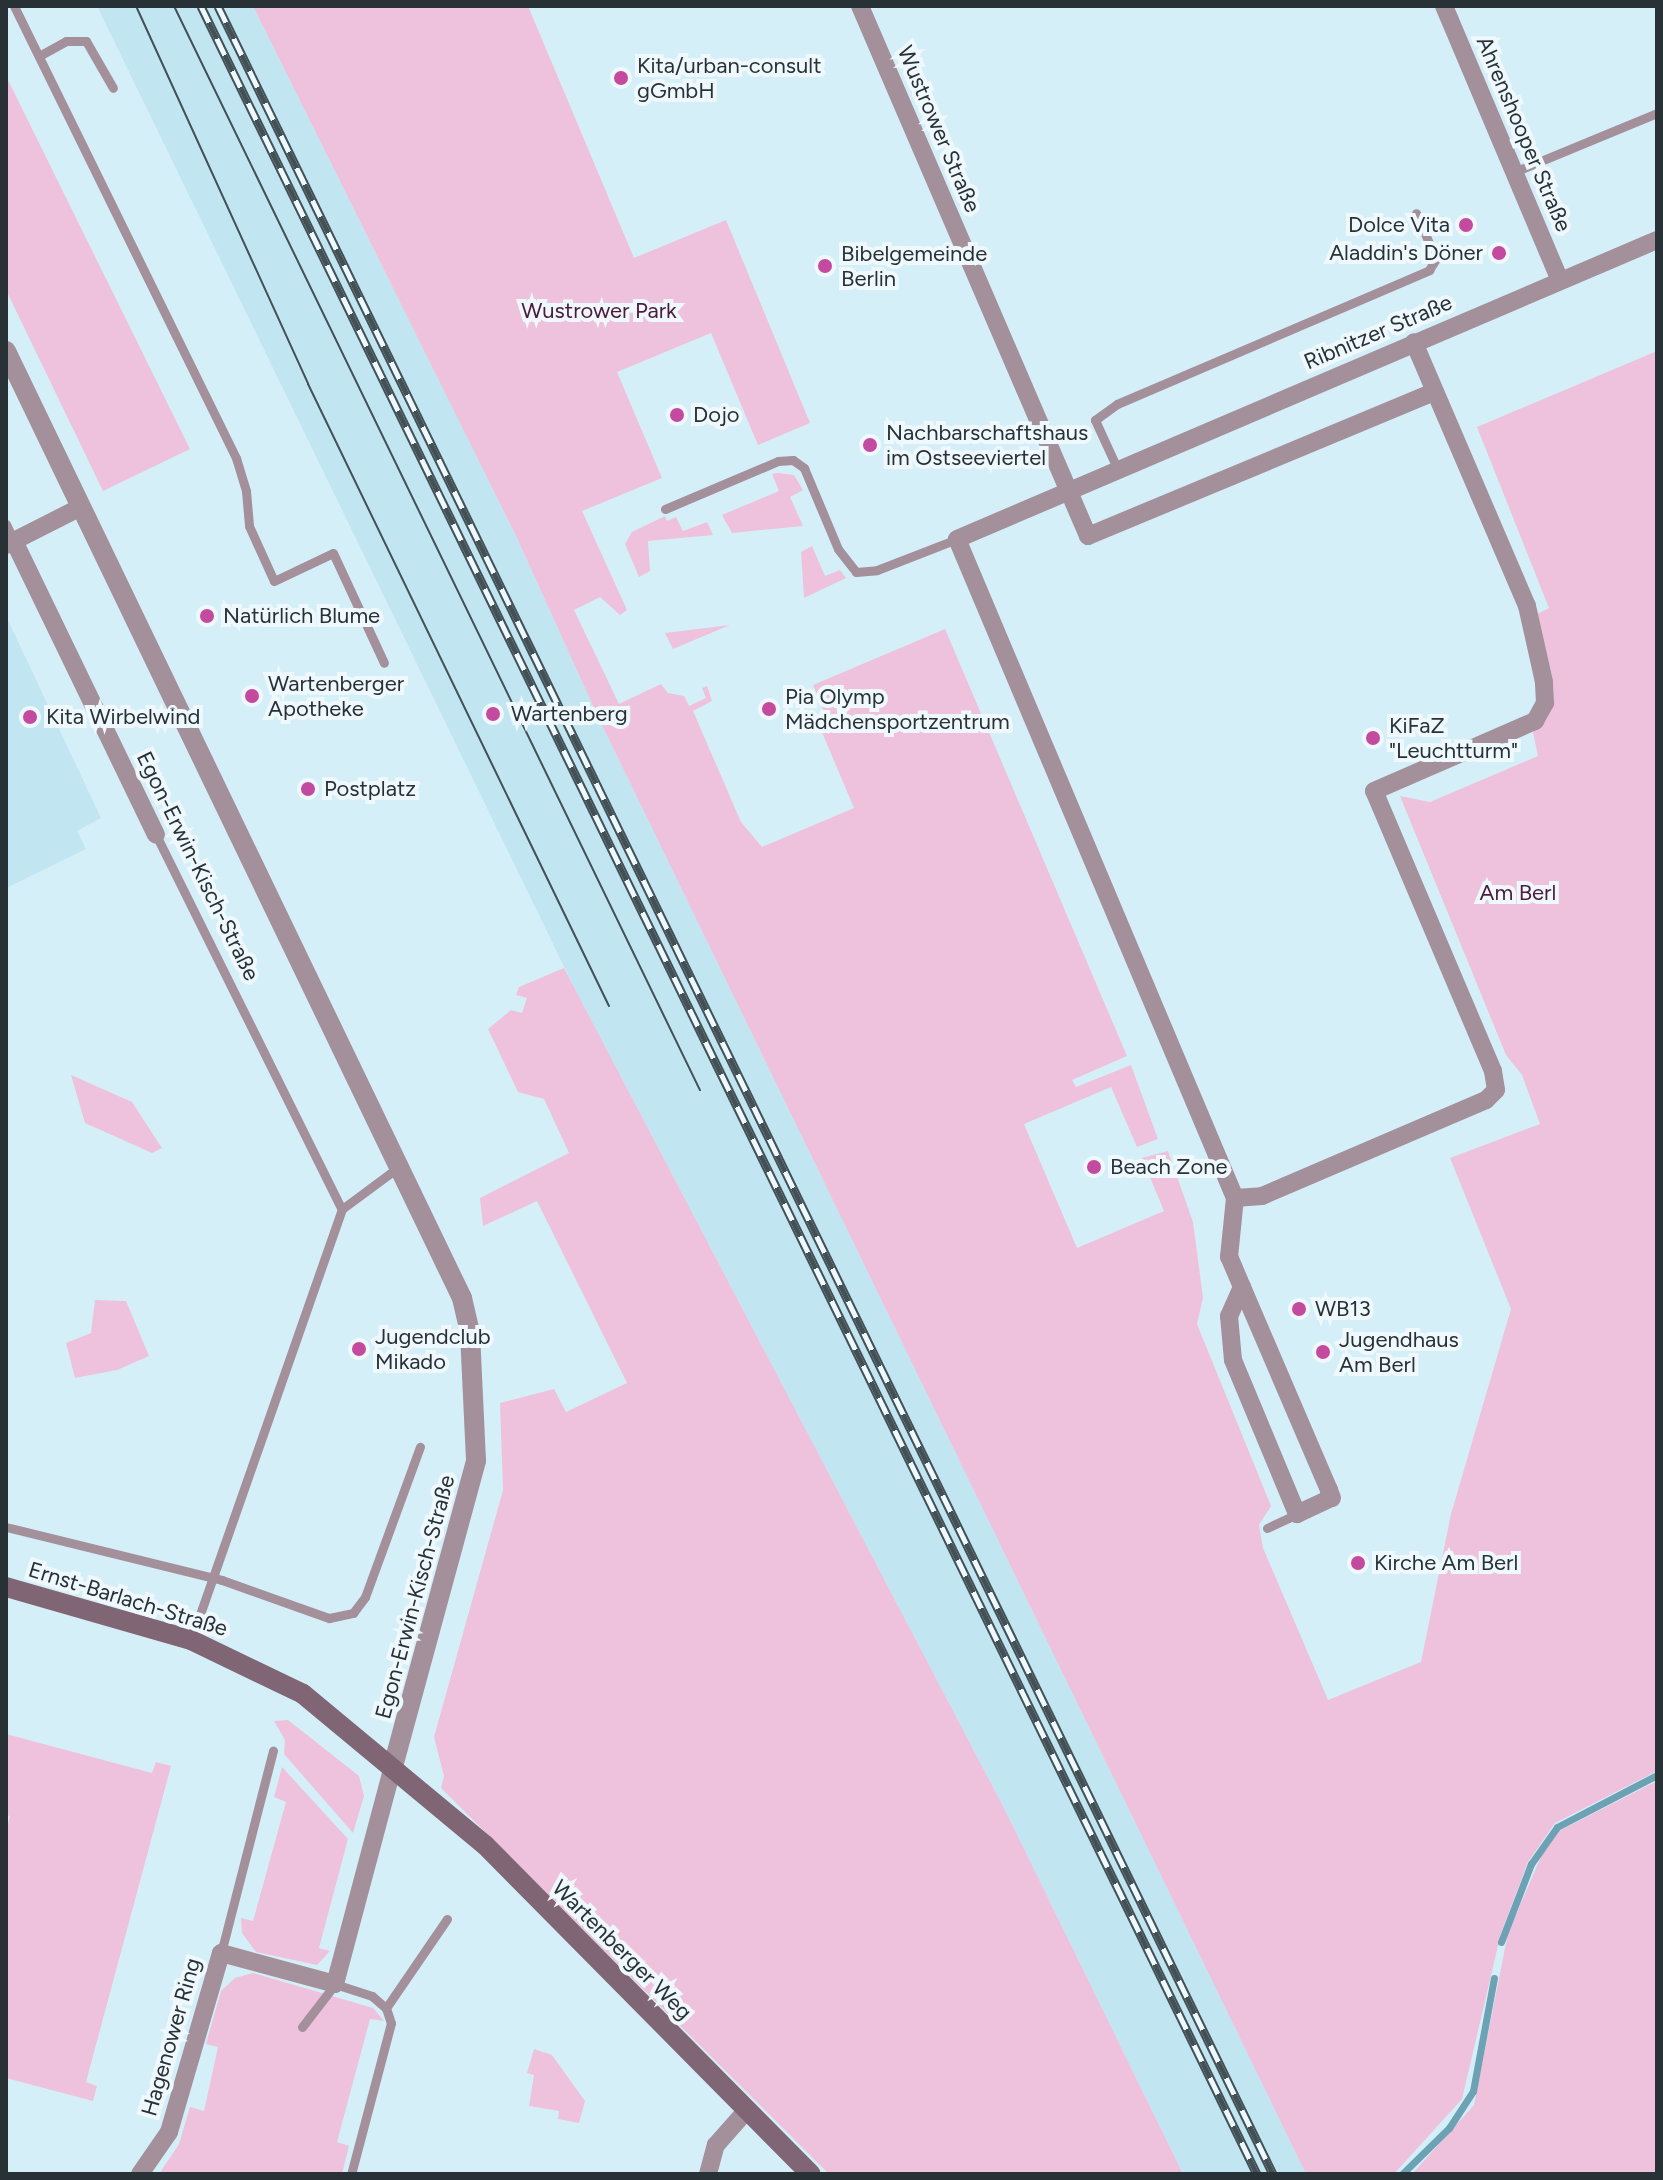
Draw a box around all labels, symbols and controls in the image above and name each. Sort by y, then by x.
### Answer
street label: Ahrenshooper Straße [1471,32,1577,236]
street label: Wustrower Straße [892,42,986,216]
place label: Kita/urban-consult gGmbH [637,52,821,104]
marker: Kita/urban-consult gGmbH [612,69,630,87]
place label: Dolce Vita [1348,212,1450,238]
marker: Dolce Vita [1457,216,1475,234]
place label: Bibelgemeinde Berlin [841,240,987,292]
place label: Aladdin's Döner [1329,240,1483,266]
marker: Aladdin's Döner [1490,244,1508,262]
marker: Bibelgemeinde Berlin [816,257,834,275]
street label: Ribnitzer Straße [1300,289,1456,375]
park label: Wustrower Park [521,298,677,324]
place label: Dojo [693,402,740,428]
marker: Dojo [668,406,686,424]
place label: Nachbarschaftshaus im Ostseeviertel [886,419,1088,470]
marker: Nachbarschaftshaus im Ostseeviertel [861,436,879,454]
place label: Natürlich Blume [223,603,380,629]
marker: Natürlich Blume [198,607,216,625]
place label: Wartenberger Apotheke [268,670,404,722]
place label: Pia Olymp Mädchensportzentrum [785,683,1010,734]
marker: Wartenberger Apotheke [243,687,261,705]
marker: Pia Olymp Mädchensportzentrum [760,700,778,718]
place label: Wartenberg [511,701,628,727]
marker: Wartenberg [482,703,504,725]
place label: Kita Wirbelwind [46,704,200,730]
marker: Kita Wirbelwind [21,708,39,726]
place label: KiFaZ "Leuchtturm" [1389,712,1518,764]
marker: KiFaZ "Leuchtturm" [1364,729,1382,747]
street label: Egon-Erwin-Kisch-Straße [131,747,265,985]
place label: Postplatz [324,776,416,802]
marker: Postplatz [299,780,317,798]
park label: Am Berl [1480,880,1556,906]
place label: Beach Zone [1110,1154,1227,1180]
marker: Beach Zone [1085,1158,1103,1176]
place label: WB13 [1315,1296,1371,1322]
marker: WB13 [1290,1300,1308,1318]
place label: Jugendclub Mikado [375,1323,491,1374]
place label: Jugendhaus Am Berl [1339,1326,1459,1378]
marker: Jugendclub Mikado [350,1340,368,1358]
marker: Jugendhaus Am Berl [1314,1343,1332,1361]
street label: Egon-Erwin-Kisch-Straße [370,1472,460,1722]
place label: Kirche Am Berl [1374,1550,1518,1576]
marker: Kirche Am Berl [1349,1554,1367,1572]
street label: Ernst-Barlach-Straße [25,1556,231,1642]
street label: Wartenberger Weg [547,1875,697,2025]
street label: Hagenower Ring [136,1955,206,2119]

